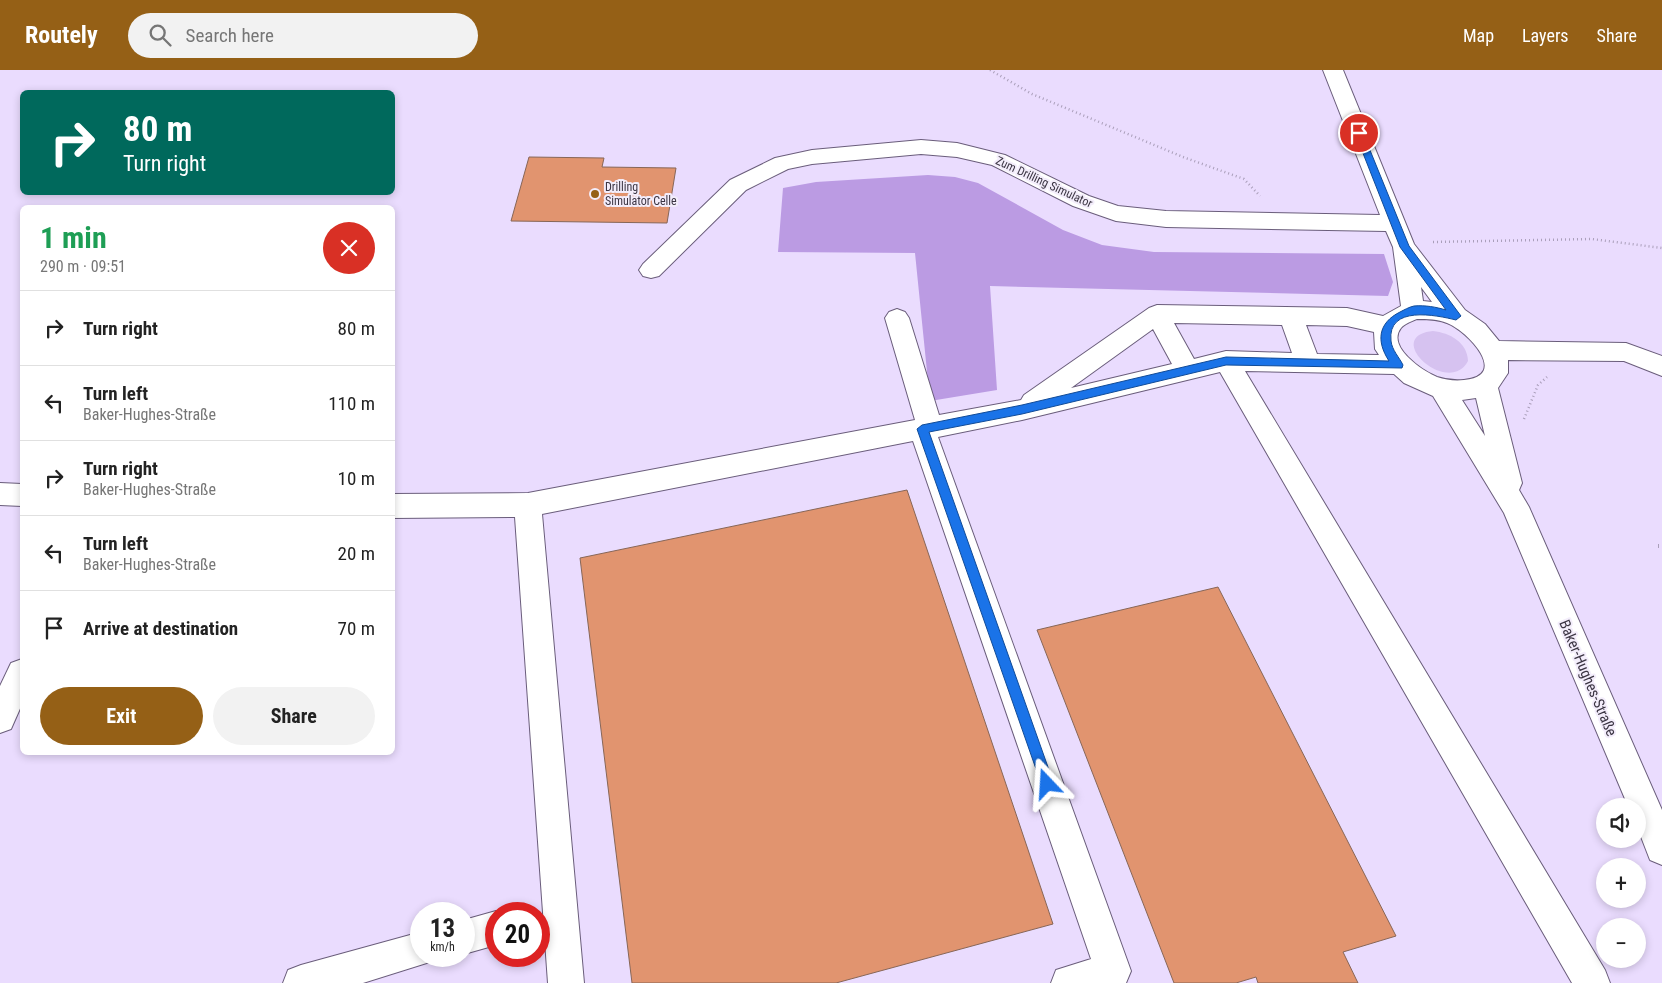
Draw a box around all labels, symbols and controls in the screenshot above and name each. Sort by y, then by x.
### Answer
search box [128,13,478,58]
text: Routely [25,21,98,49]
icon: search [146,21,174,49]
text: Search here [186,24,274,47]
text: Map [1463,25,1494,46]
text: Layers [1522,25,1569,46]
text: Share [1597,25,1637,46]
text: 80 m [123,109,192,150]
icon: right [40,110,105,175]
pin [1338,112,1380,154]
icon: arrive [1345,119,1373,147]
text: Turn right [123,151,206,176]
street label: Zum Drilling Simulator [993,153,1095,211]
place label: Drilling Simulator Celle [605,180,677,208]
marker: Drilling Simulator Celle [589,188,601,200]
text: 1 min [40,220,107,255]
button: close [323,222,375,274]
text: 290 m · 09:51 [40,257,126,276]
icon: right [40,314,68,342]
text: Turn right [83,317,158,340]
text: 80 m [338,317,375,340]
text: Turn left [83,382,148,405]
icon: left [40,389,68,417]
text: 110 m [328,392,375,415]
text: Baker-Hughes-Straße [83,405,216,424]
text: Turn right [83,457,158,480]
icon: right [40,464,68,492]
text: 10 m [338,467,375,490]
text: Baker-Hughes-Straße [83,480,216,499]
text: Turn left [83,532,148,555]
icon: left [40,539,68,567]
text: 20 m [338,542,375,565]
text: Baker-Hughes-Straße [83,555,216,574]
icon: arrive [40,614,68,642]
text: Arrive at destination [83,617,238,640]
text: 70 m [338,617,375,640]
street label: Baker-Hughes-Straße [1555,617,1621,739]
button: Exit [40,687,203,745]
button: Share [213,687,375,745]
position arrow [1020,757,1072,809]
map controls [1596,798,1646,968]
button: sound [1596,798,1646,848]
button: + [1596,858,1646,908]
speed limit sign: 20 [485,902,550,967]
text: 13 [430,914,455,943]
button: − [1596,918,1646,968]
text: km/h [430,940,455,954]

